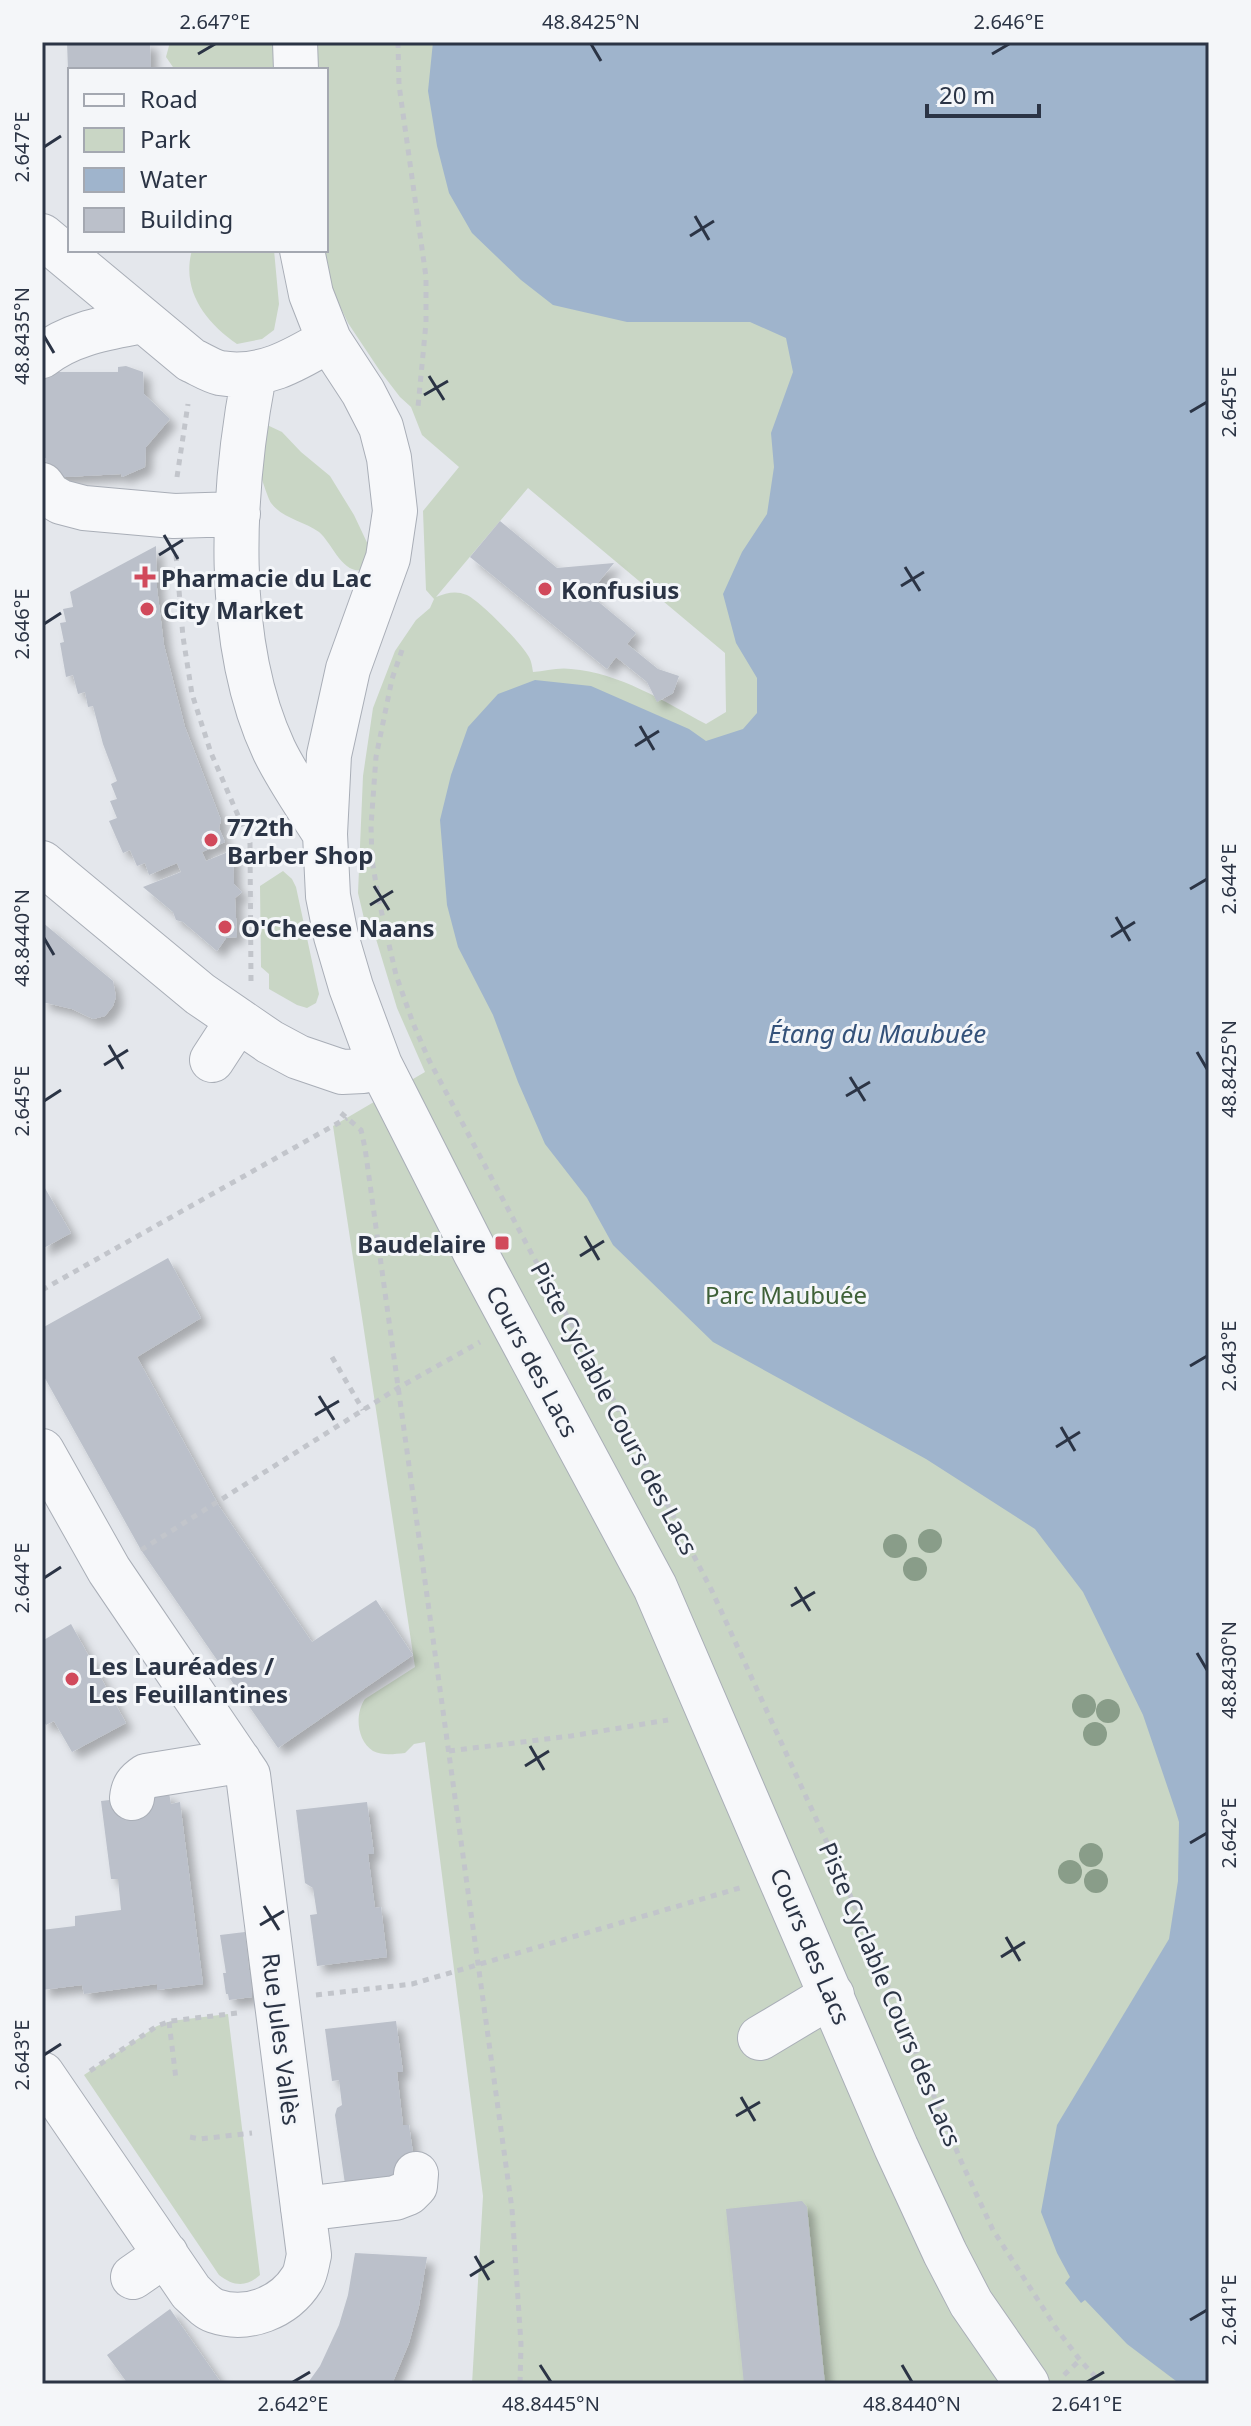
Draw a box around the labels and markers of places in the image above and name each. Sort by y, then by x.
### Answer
place label: Pharmacie du Lac [161,561,372,594]
marker: Pharmacie du Lac [136,568,154,586]
place label: Konfusius [561,573,679,606]
marker: Konfusius [536,580,554,598]
place label: City Market [163,593,303,626]
marker: City Market [138,600,156,618]
place label: 772th Barber Shop [227,810,374,871]
marker: 772th Barber Shop [202,831,220,849]
place label: O'Cheese Naans [241,911,435,944]
marker: O'Cheese Naans [216,918,234,936]
place label: Baudelaire [357,1227,486,1260]
marker: Baudelaire [493,1234,511,1252]
place label: Les Lauréades / Les Feuillantines [88,1649,288,1710]
marker: Les Lauréades / Les Feuillantines [63,1670,81,1688]

